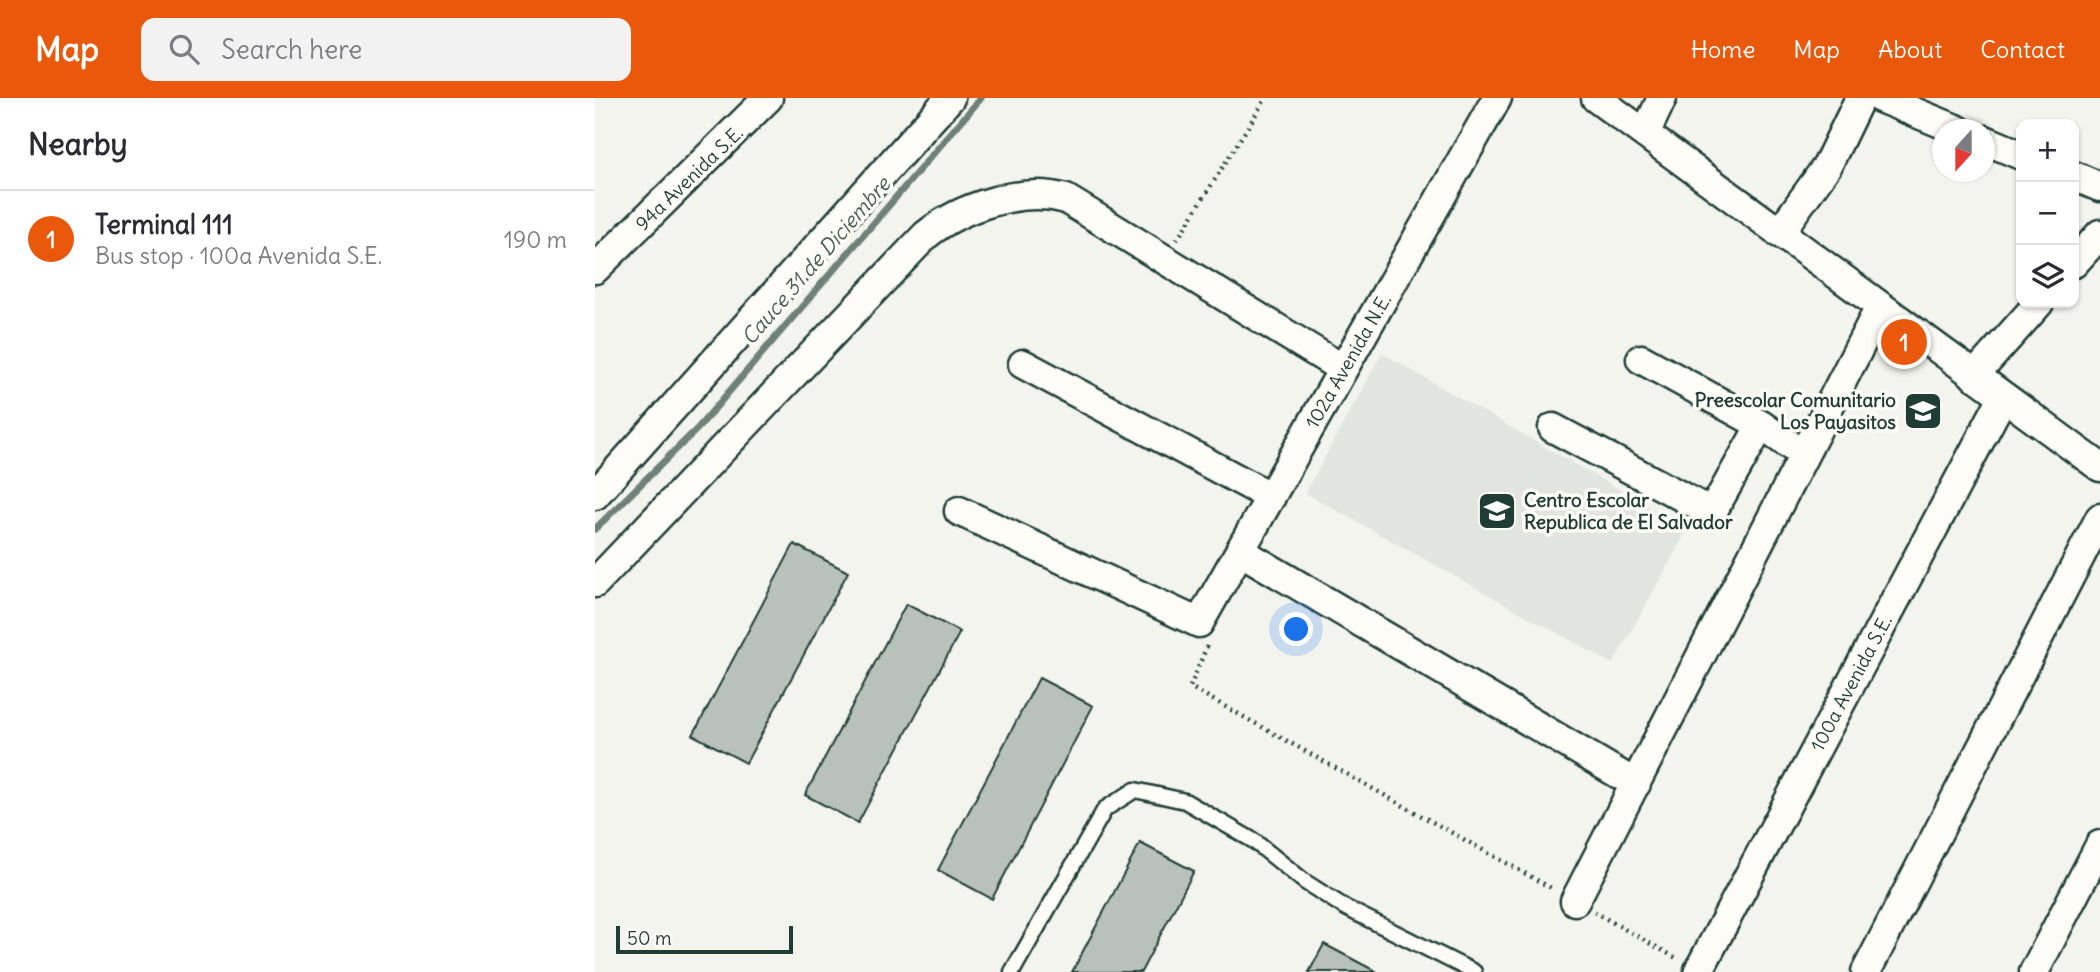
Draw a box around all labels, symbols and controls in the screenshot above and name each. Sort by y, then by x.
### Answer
search box [141,18,631,81]
text: Map [35,28,99,70]
icon: search [165,30,203,68]
text: Search here [221,33,362,66]
text: Home [1691,34,1755,64]
text: Map [1793,34,1840,64]
text: About [1878,34,1942,64]
text: Contact [1980,34,2065,64]
north arrow [1932,119,1995,182]
map controls [2016,119,2079,308]
button: + [2016,119,2079,182]
street label: 94a Avenida S.E. [630,121,748,235]
text: Nearby [28,125,128,163]
water label: Cauce 31 de Diciembre [735,170,897,350]
button: − [2016,182,2079,245]
text: Terminal 111 [95,208,233,241]
text: 1 [46,225,56,254]
text: 190 m [504,225,567,254]
text: Bus stop · 100a Avenida S.E. [95,241,382,270]
button: layers [2016,245,2079,308]
street label: 102a Avenida N.E. [1300,289,1396,433]
pin: 1 [1881,316,1927,368]
place label: Preescolar Comunitario Los Payasitos [1695,388,1896,434]
school or university icon: Preescolar Comunitario Los Payasitos [1902,390,1944,432]
place label: Centro Escolar Republica de El Salvador [1524,488,1733,534]
school or university icon: Centro Escolar Republica de El Salvador [1476,490,1518,532]
street label: 100a Avenida S.E. [1805,611,1897,755]
your location [1279,612,1313,646]
scale bar [616,923,793,955]
text: 50 m [627,926,672,950]

